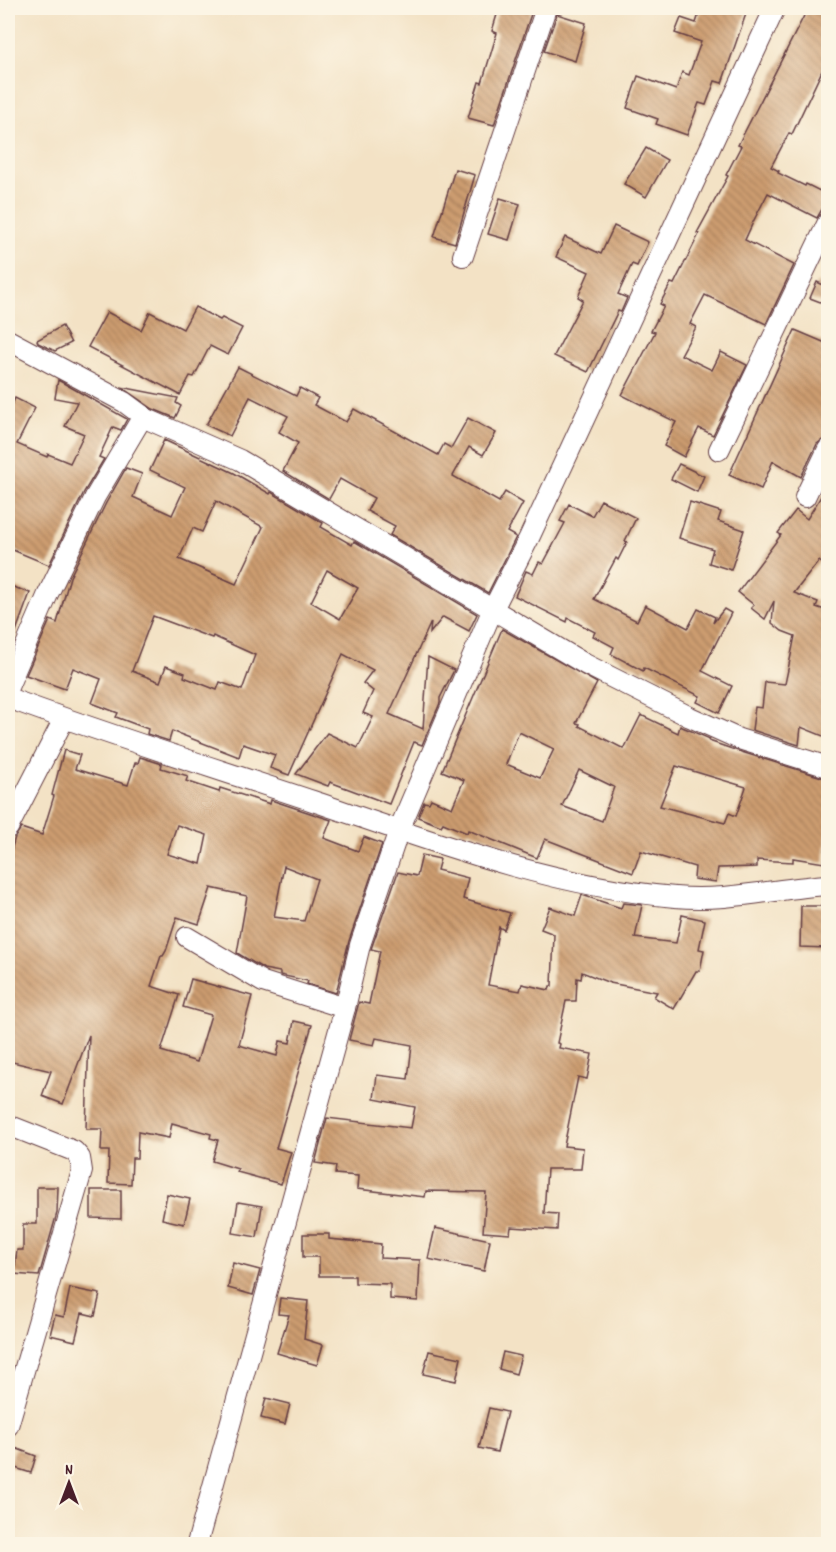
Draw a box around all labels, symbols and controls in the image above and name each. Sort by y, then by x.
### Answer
north arrow [39,1453,99,1513]
text: N [65,1459,73,1482]

